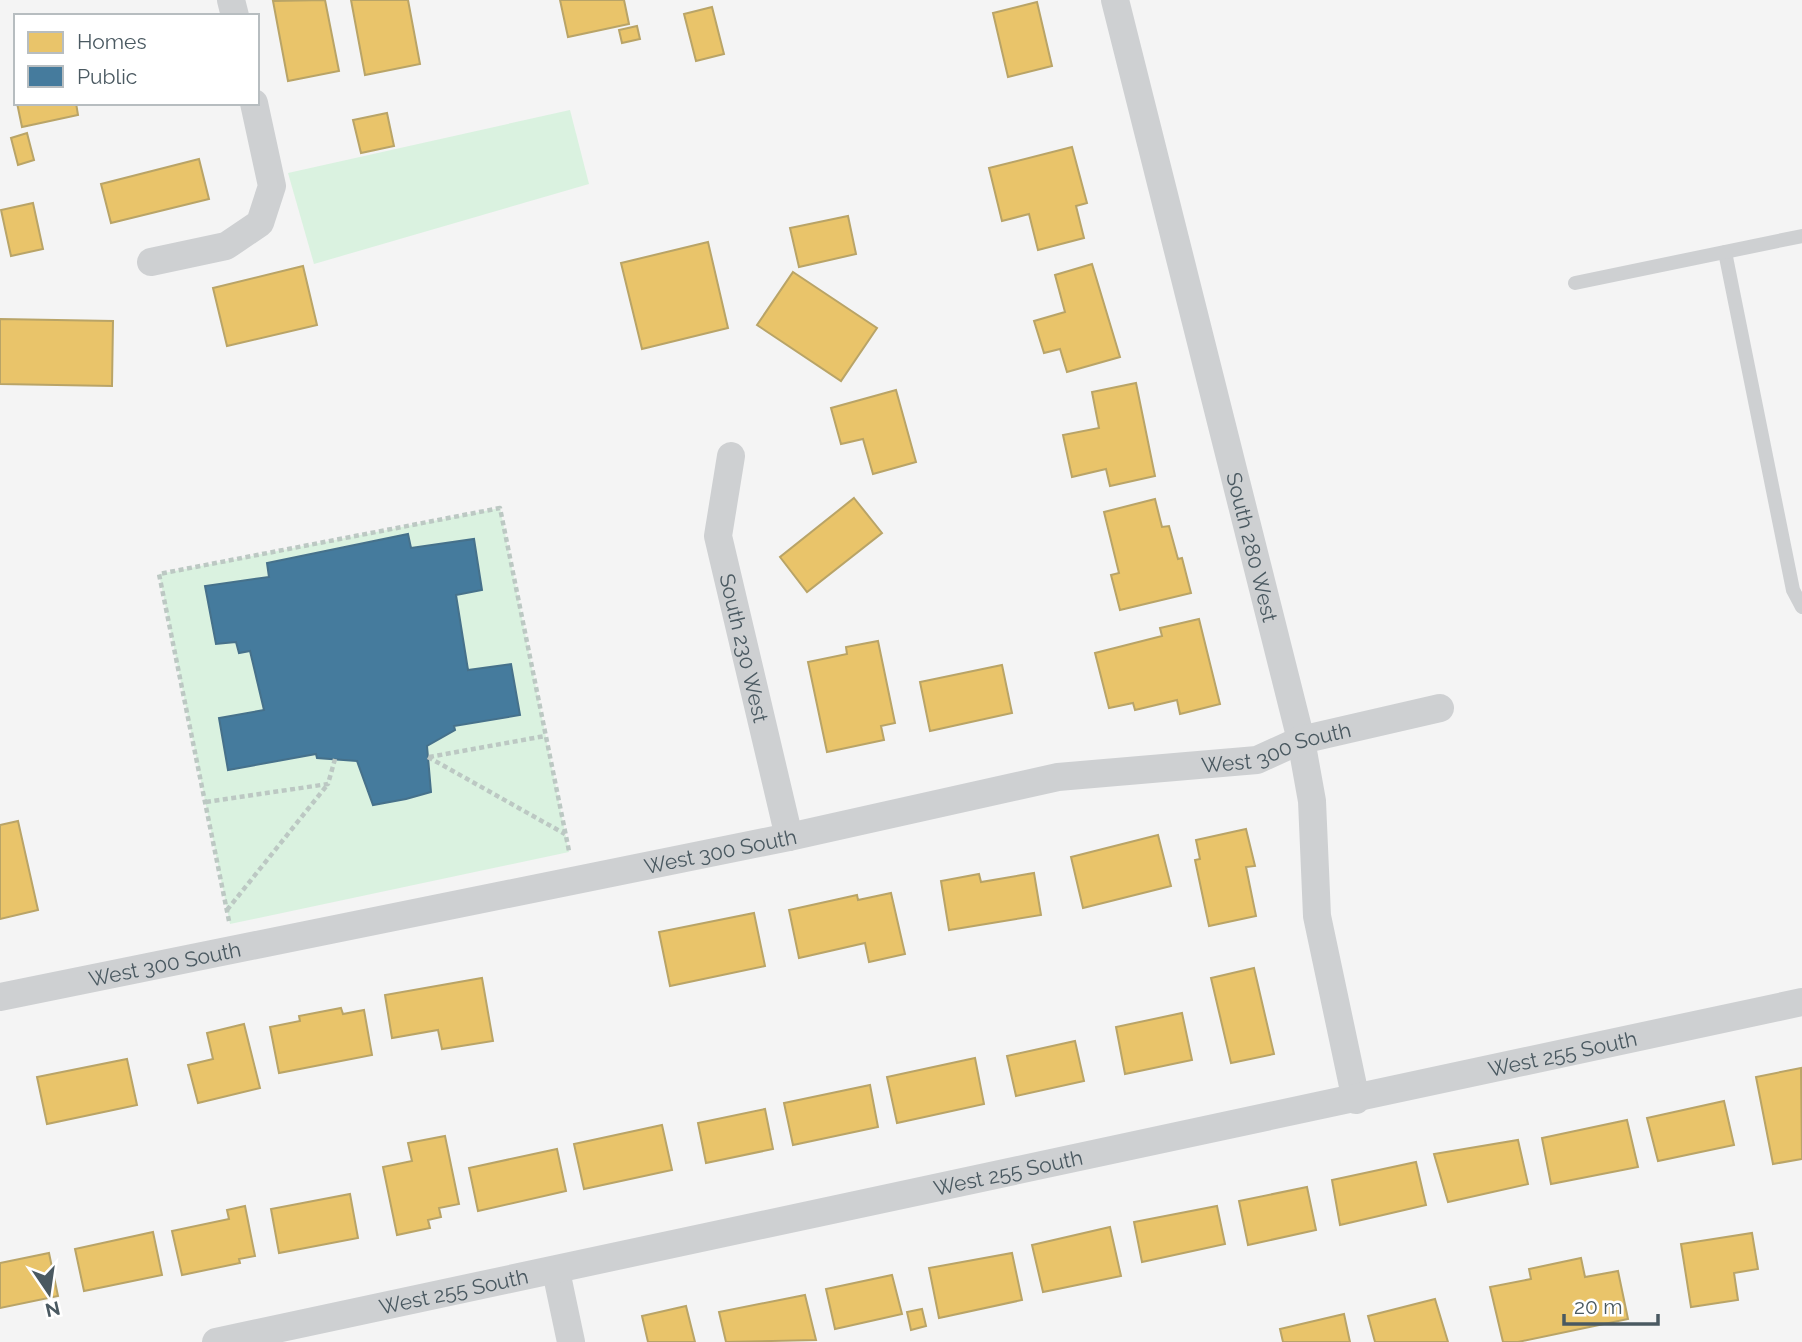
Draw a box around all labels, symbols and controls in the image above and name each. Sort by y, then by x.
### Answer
legend [14,14,259,105]
text: Homes [77,29,147,54]
text: Public [77,64,137,89]
street label: South 280 West [1222,470,1283,624]
street label: South 230 West [715,571,774,725]
street label: West 300 South [1200,716,1353,777]
street label: West 300 South [642,823,799,879]
street label: West 300 South [86,936,243,991]
street label: West 255 South [1486,1025,1639,1081]
street label: West 255 South [931,1144,1085,1200]
north arrow [14,1258,84,1328]
street label: West 255 South [377,1263,530,1319]
scale bar [1564,1282,1658,1326]
text: 20 m [1574,1294,1622,1319]
text: N [43,1297,62,1322]

